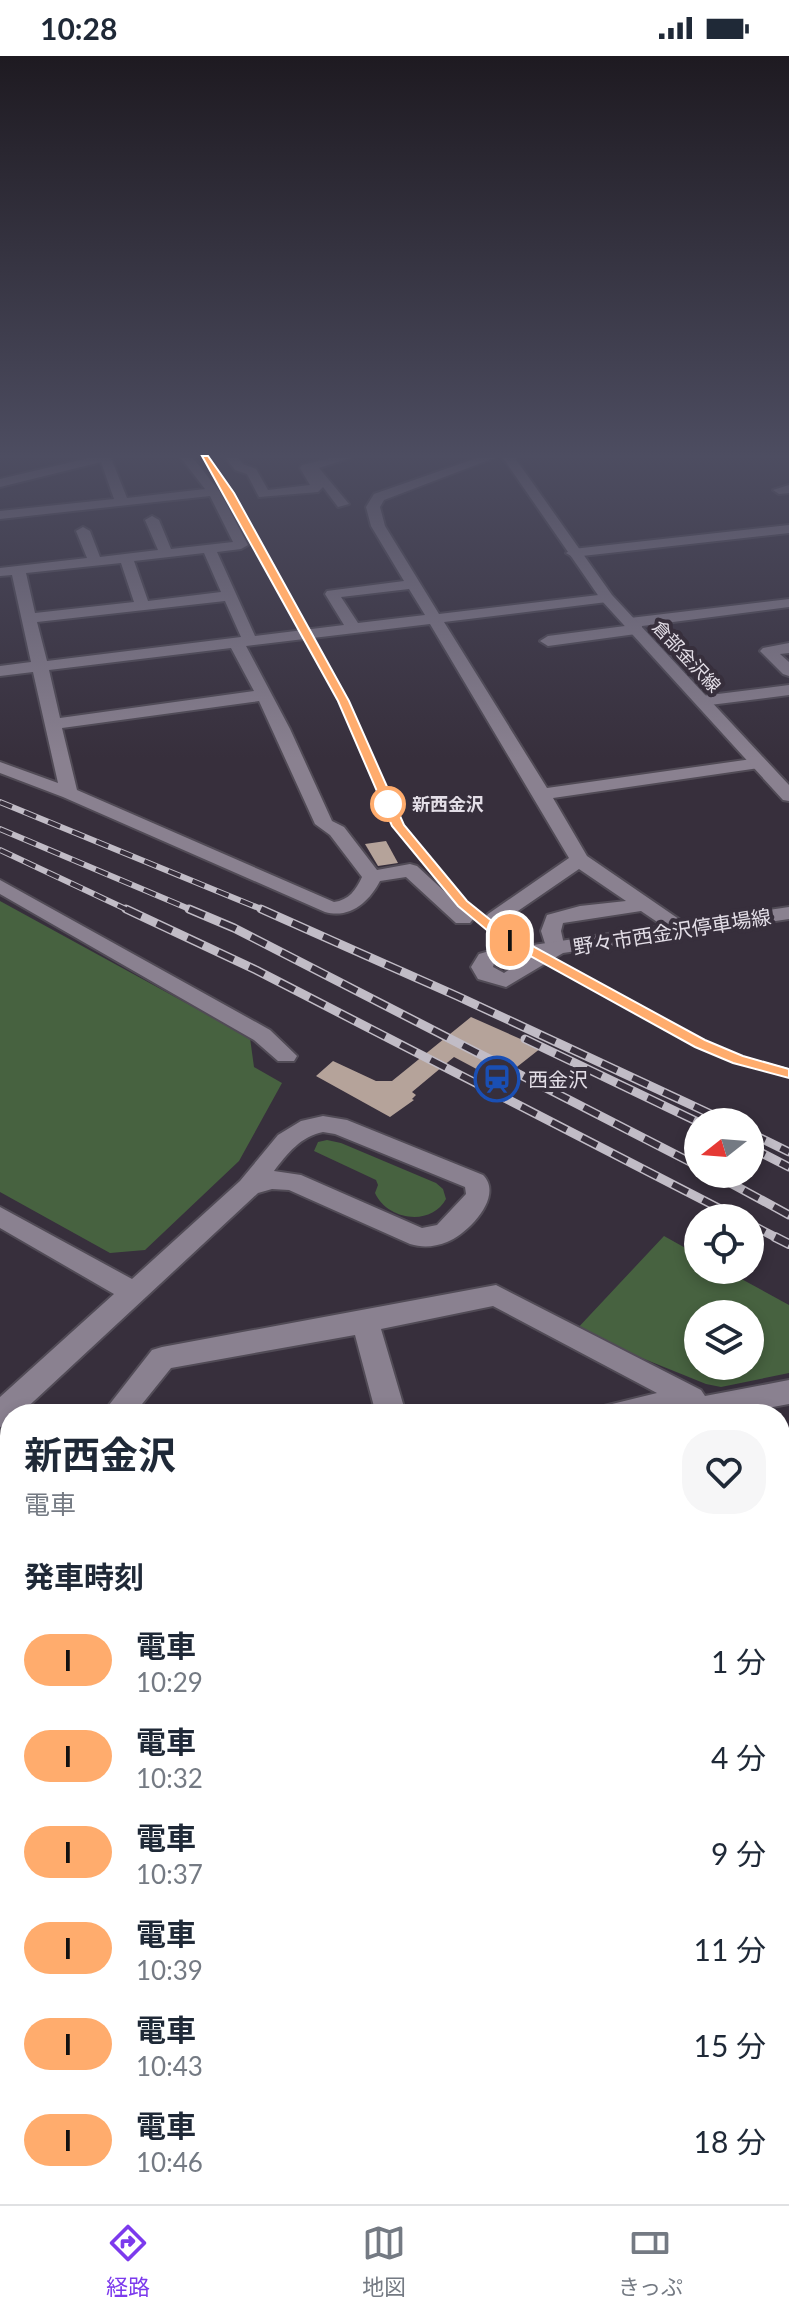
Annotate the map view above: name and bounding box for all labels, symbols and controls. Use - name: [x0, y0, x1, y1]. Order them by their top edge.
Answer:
- text: 10:28: [40, 10, 117, 46]
- street label: 倉部金沢線: [648, 616, 726, 696]
- marker: 新西金沢: [371, 787, 405, 821]
- place label: 新西金沢: [412, 793, 484, 815]
- street label: 野々市西金沢停車場線: [571, 904, 773, 958]
- line badge: I: [484, 914, 536, 966]
- text: I: [506, 923, 514, 957]
- station icon: 西金沢: [473, 1055, 521, 1103]
- place label: 西金沢: [528, 1067, 588, 1091]
- north arrow: [684, 1108, 764, 1188]
- map controls: [684, 1108, 764, 1380]
- button: locate: [684, 1204, 764, 1284]
- button: layers: [684, 1300, 764, 1380]
- button: heart: [682, 1430, 766, 1514]
- text: 新西金沢: [24, 1431, 176, 1477]
- text: 電車: [24, 1488, 76, 1520]
- text: 発車時刻: [24, 1558, 144, 1594]
- text: 電車: [136, 1627, 196, 1663]
- text: I: [64, 1643, 72, 1677]
- text: 1 分: [711, 1643, 766, 1679]
- text: 10:29: [136, 1666, 203, 1698]
- text: 電車: [136, 1723, 196, 1759]
- text: I: [64, 1739, 72, 1773]
- text: 4 分: [711, 1739, 766, 1775]
- text: 10:32: [136, 1762, 203, 1794]
- text: 電車: [136, 1819, 196, 1855]
- text: I: [64, 1835, 72, 1869]
- text: 9 分: [711, 1835, 766, 1871]
- text: 10:37: [136, 1858, 203, 1890]
- text: 電車: [136, 1915, 196, 1951]
- text: I: [64, 1931, 72, 1965]
- text: 11 分: [694, 1931, 766, 1967]
- text: 10:39: [136, 1954, 203, 1986]
- text: 電車: [136, 2011, 196, 2047]
- text: I: [64, 2027, 72, 2061]
- text: 15 分: [694, 2027, 766, 2063]
- text: 10:43: [136, 2050, 203, 2082]
- text: 電車: [136, 2107, 196, 2143]
- text: I: [64, 2123, 72, 2157]
- text: 18 分: [694, 2123, 766, 2159]
- text: 10:46: [136, 2146, 203, 2178]
- tab: 経路: [106, 2221, 150, 2301]
- tab: 地図: [362, 2221, 406, 2301]
- tab: きっぷ: [618, 2221, 683, 2301]

